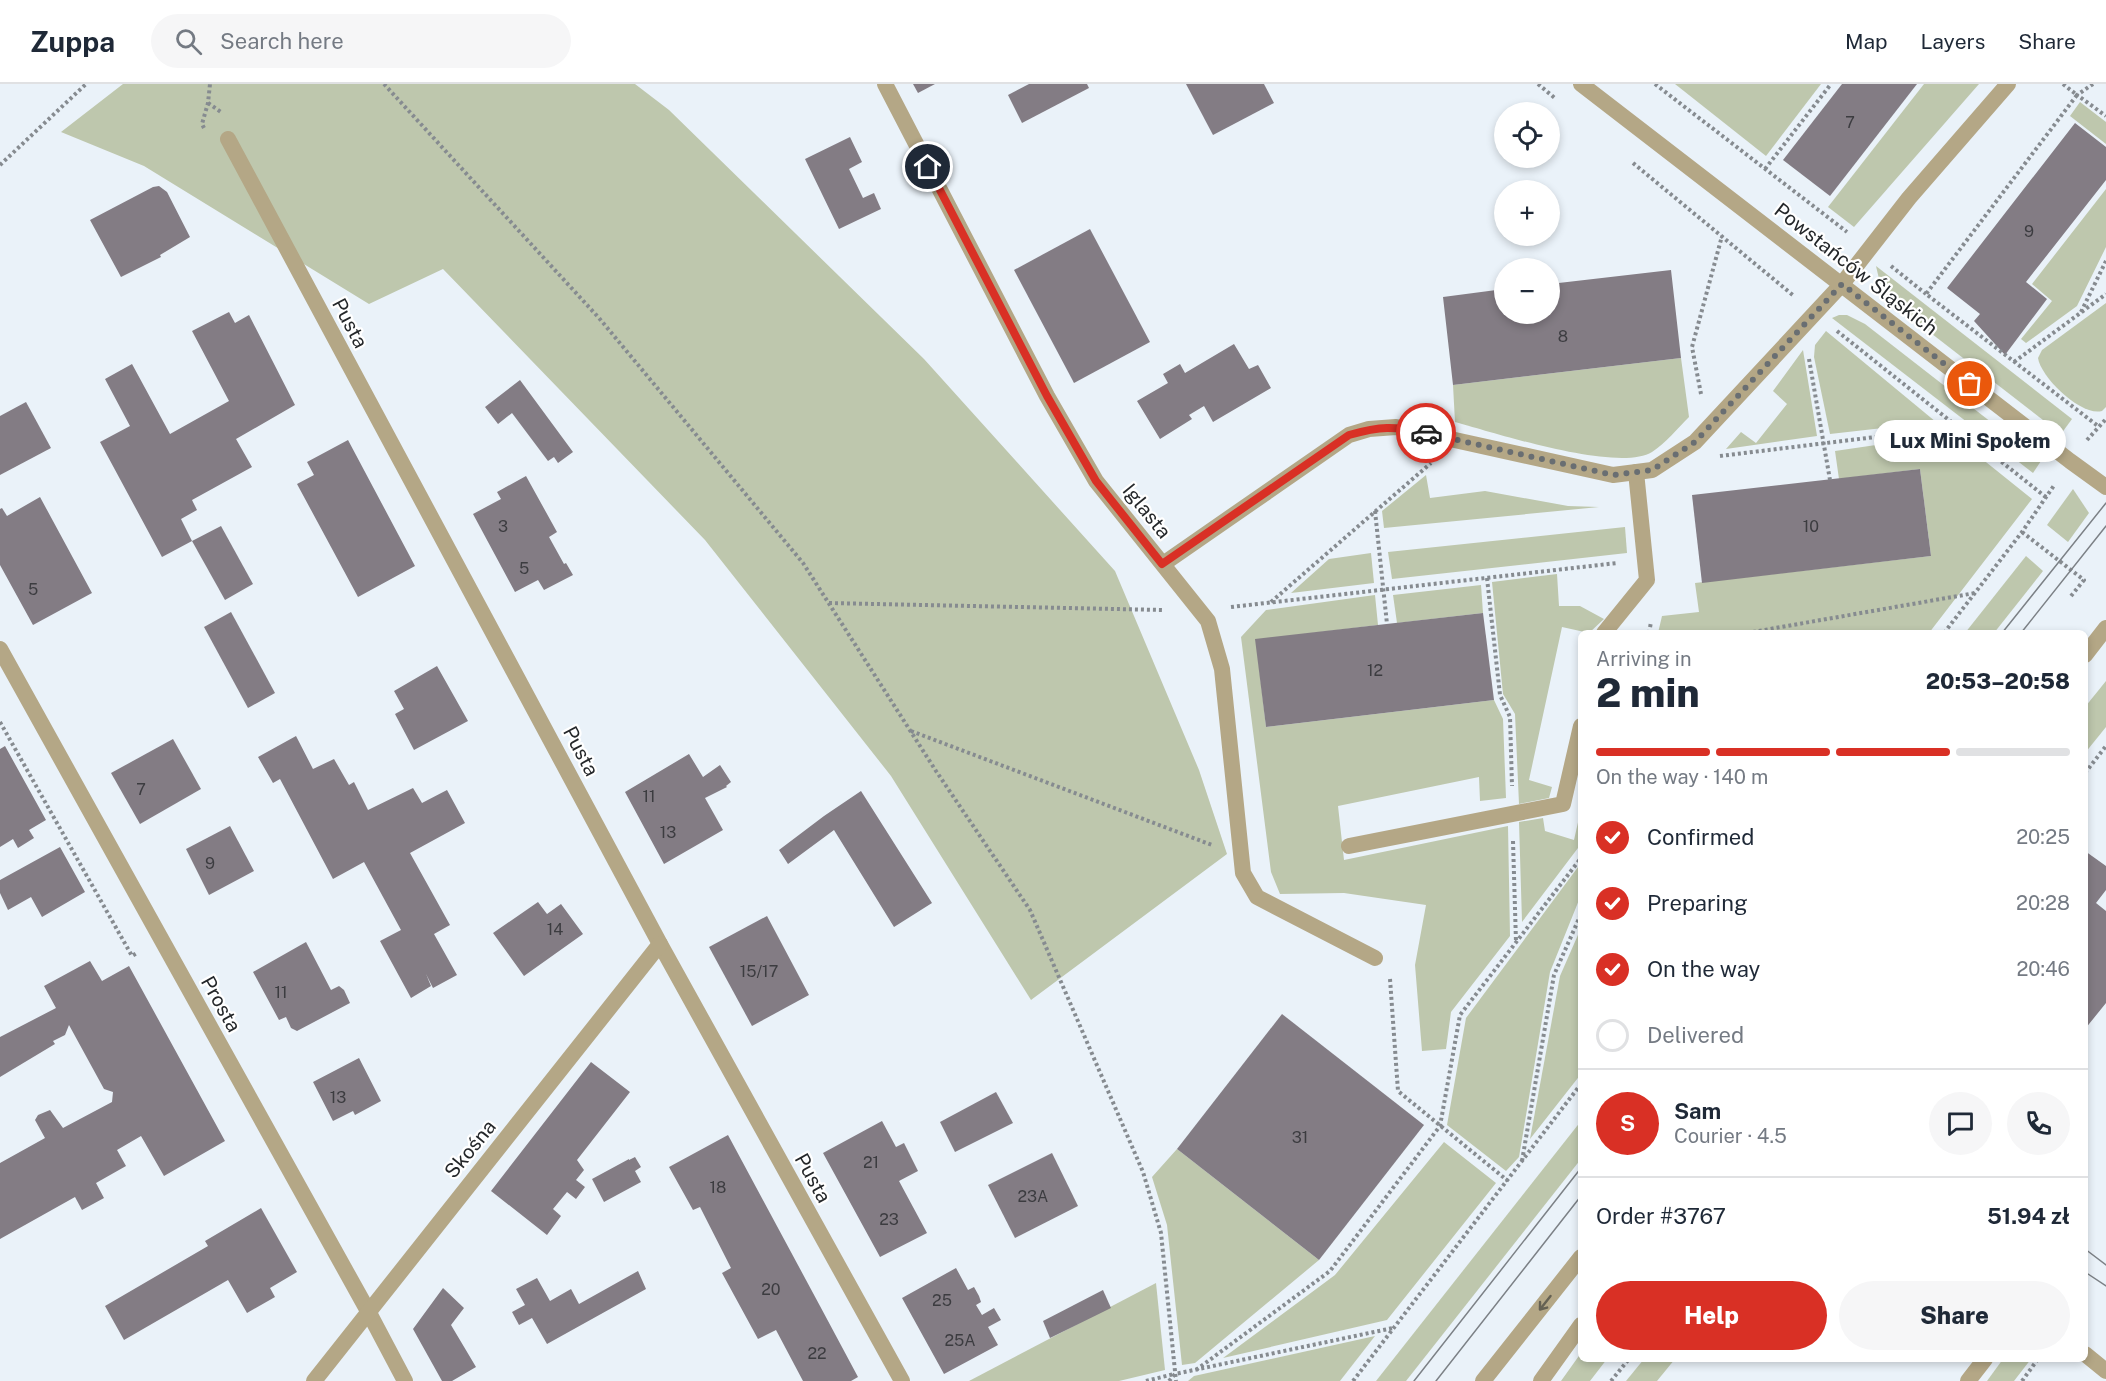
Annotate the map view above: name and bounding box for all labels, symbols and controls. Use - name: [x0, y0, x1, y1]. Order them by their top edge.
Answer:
- search box: [151, 14, 571, 68]
- text: Zuppa: [30, 25, 115, 58]
- icon: search: [172, 25, 205, 58]
- text: Search here: [220, 28, 344, 54]
- text: Map: [1845, 29, 1888, 54]
- text: Layers: [1921, 29, 1985, 54]
- text: Share: [2018, 29, 2076, 54]
- map controls: [1494, 102, 1560, 324]
- button: locate: [1494, 102, 1560, 168]
- house number: 7: [1845, 113, 1855, 132]
- pin: [902, 141, 953, 192]
- icon: home: [911, 150, 944, 183]
- button: +: [1494, 180, 1560, 246]
- street label: Powstańców Śląskich: [1770, 197, 1943, 340]
- house number: 9: [2024, 222, 2034, 241]
- button: −: [1494, 258, 1560, 324]
- street label: Pusta: [327, 294, 373, 352]
- house number: 8: [1558, 327, 1568, 346]
- pin: [1944, 358, 1995, 409]
- icon: bag: [1953, 367, 1986, 400]
- courier: [1396, 403, 1456, 463]
- icon: car: [1410, 417, 1443, 450]
- callout: Lux Mini Społem: [1874, 420, 2066, 462]
- text: Lux Mini Społem: [1890, 429, 2050, 453]
- street label: Iglasta: [1118, 479, 1176, 543]
- house number: 3: [498, 517, 508, 536]
- house number: 10: [1803, 517, 1819, 536]
- house number: 5: [519, 559, 529, 578]
- house number: 5: [28, 580, 38, 599]
- text: Arriving in: [1596, 647, 1691, 671]
- house number: 12: [1367, 661, 1383, 680]
- text: 20:53–20:58: [1926, 668, 2070, 694]
- text: 2 min: [1596, 670, 1700, 716]
- street label: Pusta: [558, 722, 604, 780]
- text: On the way · 140 m: [1596, 765, 1768, 789]
- house number: 7: [136, 780, 146, 799]
- house number: 11: [642, 787, 656, 806]
- icon: check: [1596, 821, 1629, 854]
- house number: 13: [660, 823, 676, 842]
- text: Confirmed: [1647, 824, 1754, 850]
- text: 20:25: [2016, 825, 2070, 849]
- house number: 9: [205, 854, 215, 873]
- icon: check: [1596, 887, 1629, 920]
- text: Preparing: [1647, 890, 1748, 916]
- text: 20:28: [2016, 891, 2070, 915]
- house number: 14: [547, 920, 563, 939]
- icon: check: [1596, 953, 1629, 986]
- text: On the way: [1647, 956, 1760, 982]
- text: 20:46: [2016, 957, 2070, 981]
- house number: 15/17: [740, 962, 778, 981]
- street label: Prosta: [196, 972, 246, 1036]
- house number: 11: [274, 983, 288, 1002]
- text: Delivered: [1647, 1022, 1744, 1048]
- house number: 13: [330, 1088, 346, 1107]
- button: chat: [1929, 1092, 1992, 1155]
- button: phone: [2007, 1092, 2070, 1155]
- text: Sam: [1674, 1098, 1721, 1124]
- text: S: [1620, 1110, 1635, 1136]
- street label: Skośna: [439, 1115, 501, 1183]
- text: Courier · 4.5: [1674, 1124, 1787, 1148]
- house number: 31: [1292, 1128, 1308, 1147]
- street label: Pusta: [790, 1149, 836, 1207]
- house number: 21: [863, 1153, 879, 1172]
- house number: 18: [710, 1178, 726, 1197]
- house number: 23A: [1018, 1187, 1048, 1206]
- text: Order #3767: [1596, 1203, 1726, 1229]
- text: 51.94 zł: [1987, 1203, 2070, 1229]
- house number: 23: [879, 1210, 899, 1229]
- house number: 20: [761, 1280, 781, 1299]
- button: Help: [1596, 1281, 1827, 1350]
- button: Share: [1839, 1281, 2070, 1350]
- house number: 25: [932, 1291, 952, 1310]
- one-way arrow: [1538, 1295, 1551, 1311]
- house number: 25A: [944, 1331, 976, 1350]
- house number: 22: [807, 1344, 827, 1363]

